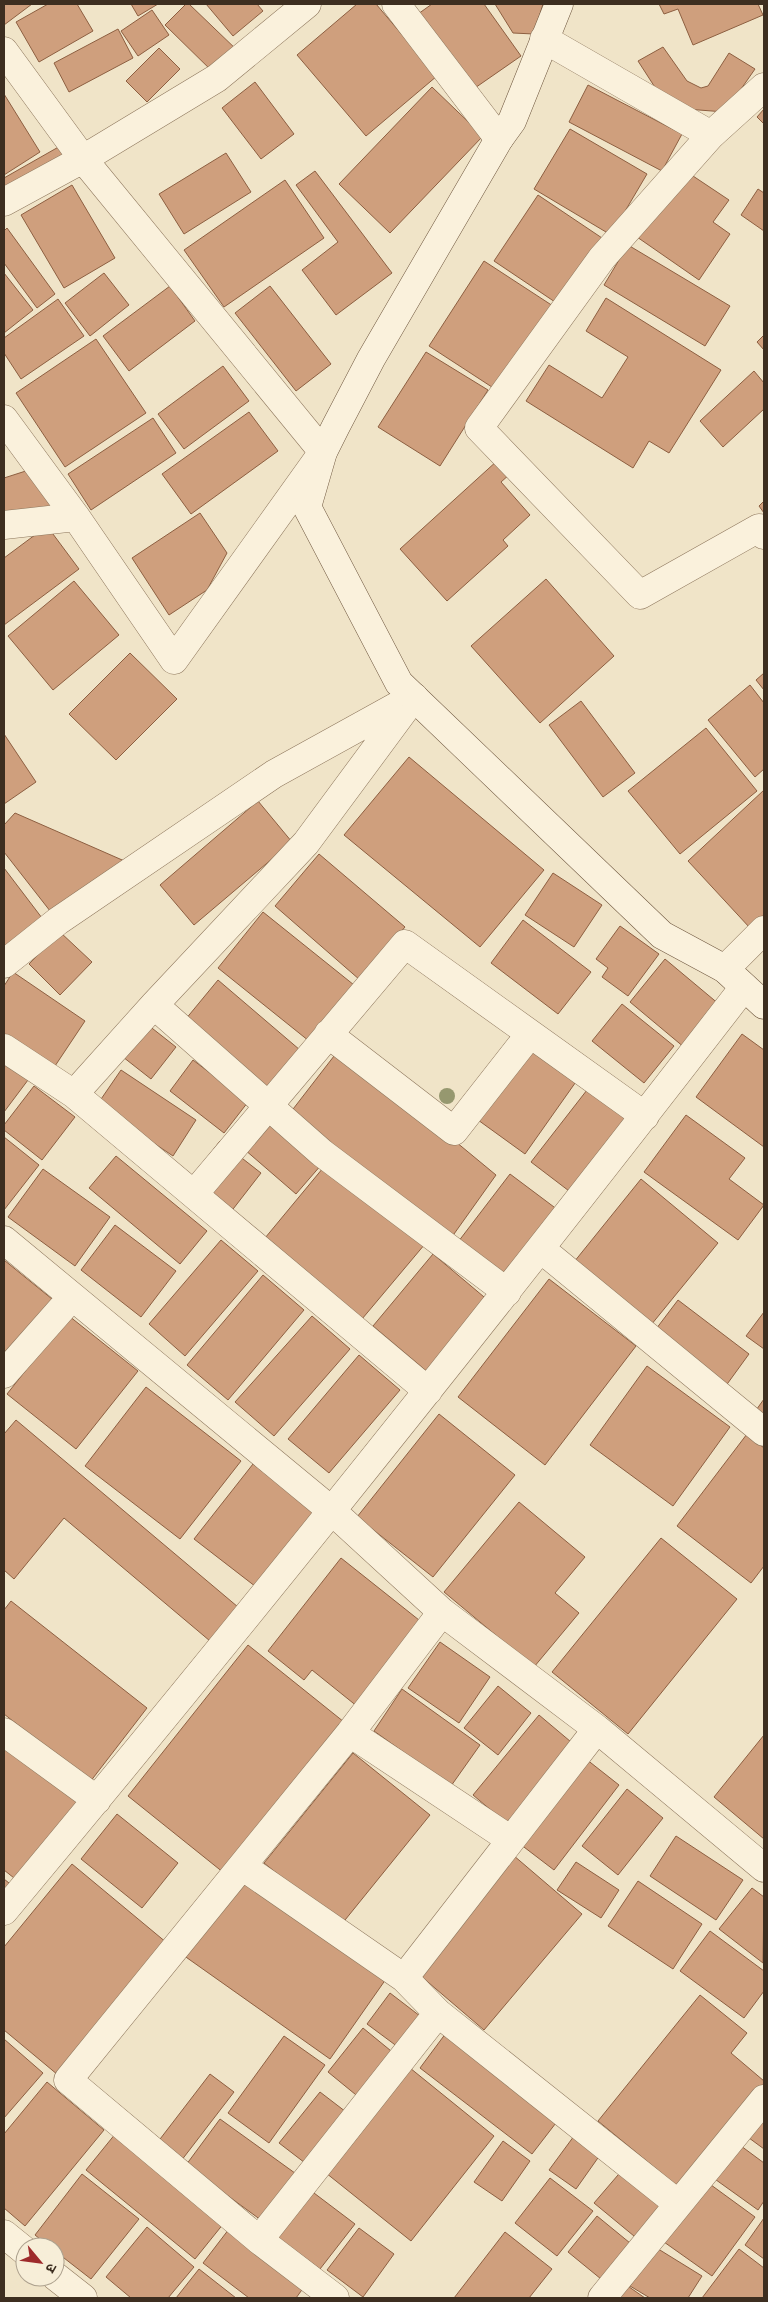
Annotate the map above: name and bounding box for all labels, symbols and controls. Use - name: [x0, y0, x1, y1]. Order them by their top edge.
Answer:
- north arrow: [15, 2237, 65, 2287]
- text: उ: [42, 2261, 59, 2276]

